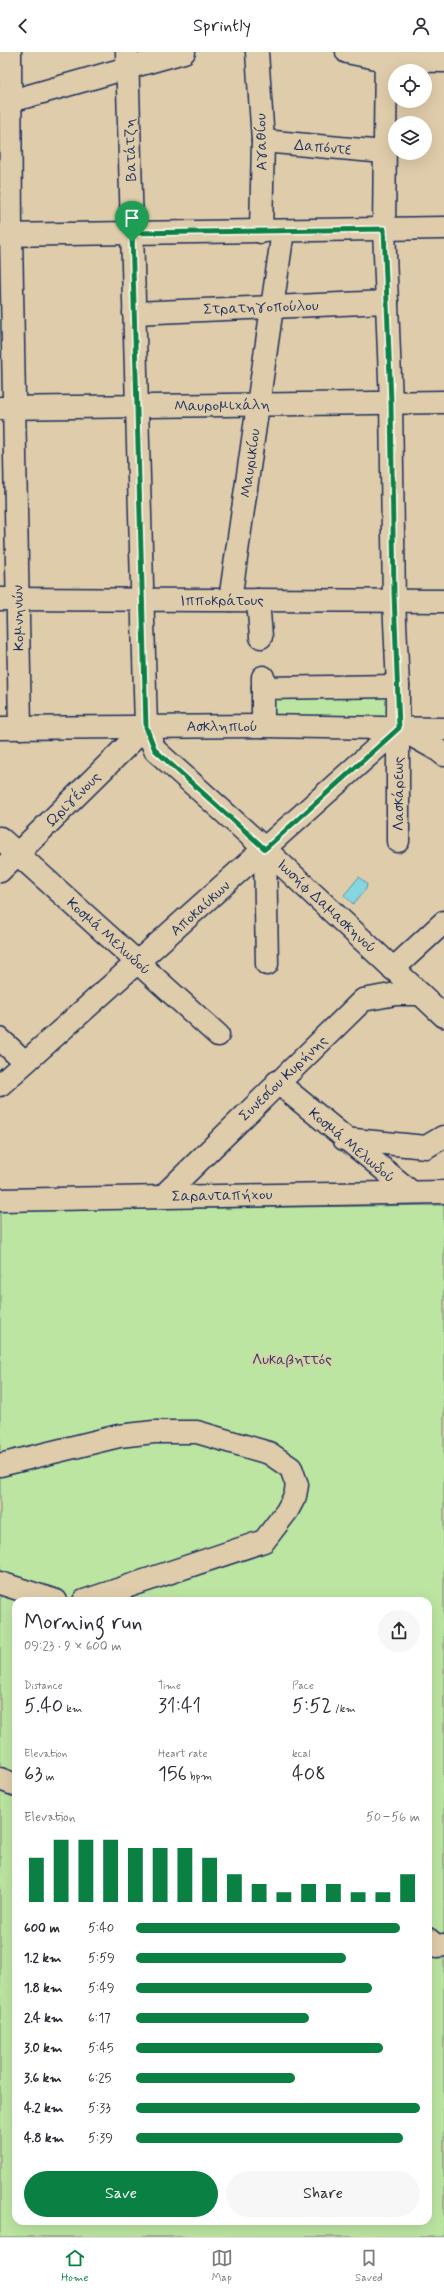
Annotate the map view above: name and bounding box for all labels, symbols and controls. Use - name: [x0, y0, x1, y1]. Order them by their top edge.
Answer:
- text: Sprintly: [193, 14, 251, 38]
- icon: back: [12, 15, 34, 37]
- icon: person: [410, 15, 432, 37]
- map controls: [388, 64, 432, 160]
- button: locate: [388, 64, 432, 108]
- street label: Αγαθίου: [251, 113, 273, 171]
- button: layers: [388, 116, 432, 160]
- street label: Βατάτζη: [120, 118, 142, 182]
- street label: Δαπόντε: [293, 136, 353, 160]
- pin: [115, 201, 149, 242]
- icon: arrive: [121, 207, 143, 229]
- street label: Στρατηγοπούλου: [203, 296, 319, 320]
- street label: Μαυρομιχάλη: [174, 395, 270, 417]
- street label: Μαυρικίου: [236, 427, 266, 499]
- street label: Κομνηνών: [8, 584, 30, 651]
- street label: Ιπποκράτους: [180, 591, 264, 611]
- street label: Ασκληπιού: [187, 717, 257, 737]
- street label: Λασκάρεως: [389, 756, 409, 831]
- street label: Ωριγένους: [42, 767, 106, 832]
- street label: Ιωσήφ Δαμασκηνού: [272, 855, 380, 958]
- street label: Αποκαύκων: [166, 876, 235, 941]
- street label: Κοσμά Μελωδού: [62, 894, 155, 980]
- street label: Συνεσίου Κυρήνης: [235, 1031, 333, 1126]
- street label: Κοσμά Μελωδού: [304, 1104, 399, 1188]
- street label: Σαρανταπήχου: [171, 1185, 273, 1207]
- park label: Λυκαβηττός: [252, 1350, 332, 1370]
- text: Morning run: [24, 1609, 143, 1637]
- button: share: [378, 1610, 420, 1652]
- text: 09:23 · 9 × 600 m: [24, 1638, 121, 1655]
- text: Distance: [24, 1679, 63, 1693]
- text: Time: [158, 1679, 181, 1693]
- text: Pace: [292, 1679, 314, 1693]
- text: 5.40: [24, 1693, 63, 1720]
- text: 31:41: [158, 1693, 201, 1720]
- text: 5:52: [292, 1693, 332, 1720]
- text: km: [63, 1702, 82, 1716]
- text: /km: [332, 1702, 356, 1716]
- text: Elevation: [24, 1747, 67, 1761]
- text: Heart rate: [158, 1747, 207, 1761]
- text: kcal: [292, 1747, 310, 1761]
- text: 63: [24, 1761, 43, 1788]
- text: 156: [158, 1761, 187, 1788]
- text: 408: [292, 1761, 326, 1788]
- text: m: [43, 1770, 54, 1784]
- text: bpm: [187, 1770, 212, 1784]
- text: Elevation: [24, 1809, 75, 1826]
- text: 50–56 m: [366, 1809, 420, 1826]
- text: 600 m: [24, 1920, 60, 1937]
- text: 5:40: [88, 1920, 114, 1937]
- text: 1.2 km: [24, 1950, 61, 1967]
- text: 5:59: [88, 1950, 115, 1967]
- text: 1.8 km: [24, 1980, 62, 1997]
- text: 5:49: [88, 1980, 115, 1997]
- text: 2.4 km: [24, 2010, 63, 2027]
- text: 6:17: [88, 2010, 110, 2027]
- text: 3.0 km: [24, 2040, 62, 2057]
- text: 5:45: [88, 2040, 114, 2057]
- text: 3.6 km: [24, 2070, 62, 2087]
- text: 6:25: [88, 2070, 111, 2087]
- text: 4.2 km: [24, 2100, 63, 2117]
- text: 5:33: [88, 2100, 111, 2117]
- text: 4.8 km: [24, 2130, 64, 2147]
- text: 5:39: [88, 2130, 113, 2147]
- button: Save: [24, 2171, 218, 2217]
- button: Share: [226, 2171, 420, 2217]
- tab: Home: [61, 2247, 88, 2285]
- tab: Map: [211, 2247, 233, 2285]
- tab: Saved: [355, 2247, 383, 2285]

